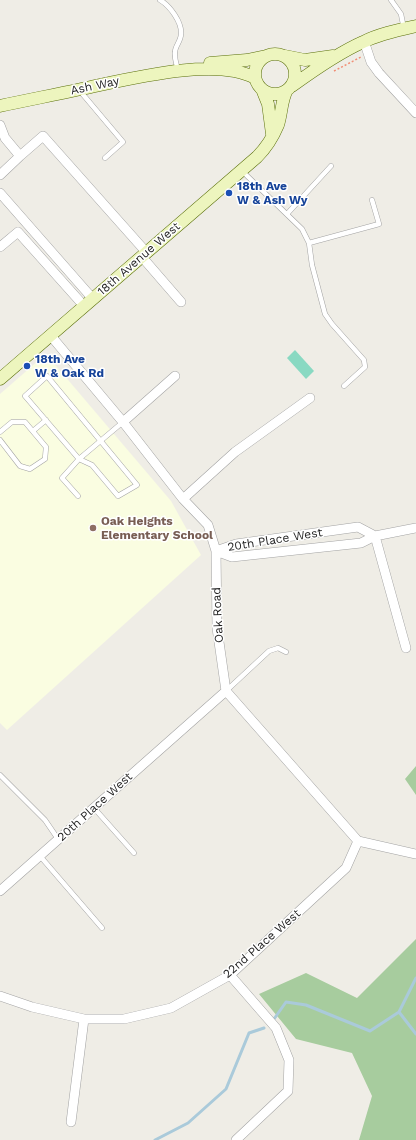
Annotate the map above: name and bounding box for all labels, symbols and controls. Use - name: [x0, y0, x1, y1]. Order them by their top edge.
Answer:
- street label: Ash Way: [69, 74, 121, 98]
- place label: 18th Ave W & Ash Wy: [237, 179, 308, 207]
- marker: 18th Ave W & Ash Wy: [224, 188, 234, 198]
- street label: 18th Avenue West: [95, 219, 183, 299]
- place label: 18th Ave W & Oak Rd: [35, 352, 104, 380]
- marker: 18th Ave W & Oak Rd: [22, 361, 32, 371]
- place label: Oak Heights Elementary School: [101, 514, 213, 542]
- marker: Oak Heights Elementary School: [88, 523, 98, 533]
- street label: 20th Place West: [227, 525, 323, 555]
- street label: Oak Road: [209, 587, 227, 643]
- street label: 20th Place West: [55, 770, 135, 844]
- street label: 22nd Place West: [220, 906, 304, 982]

